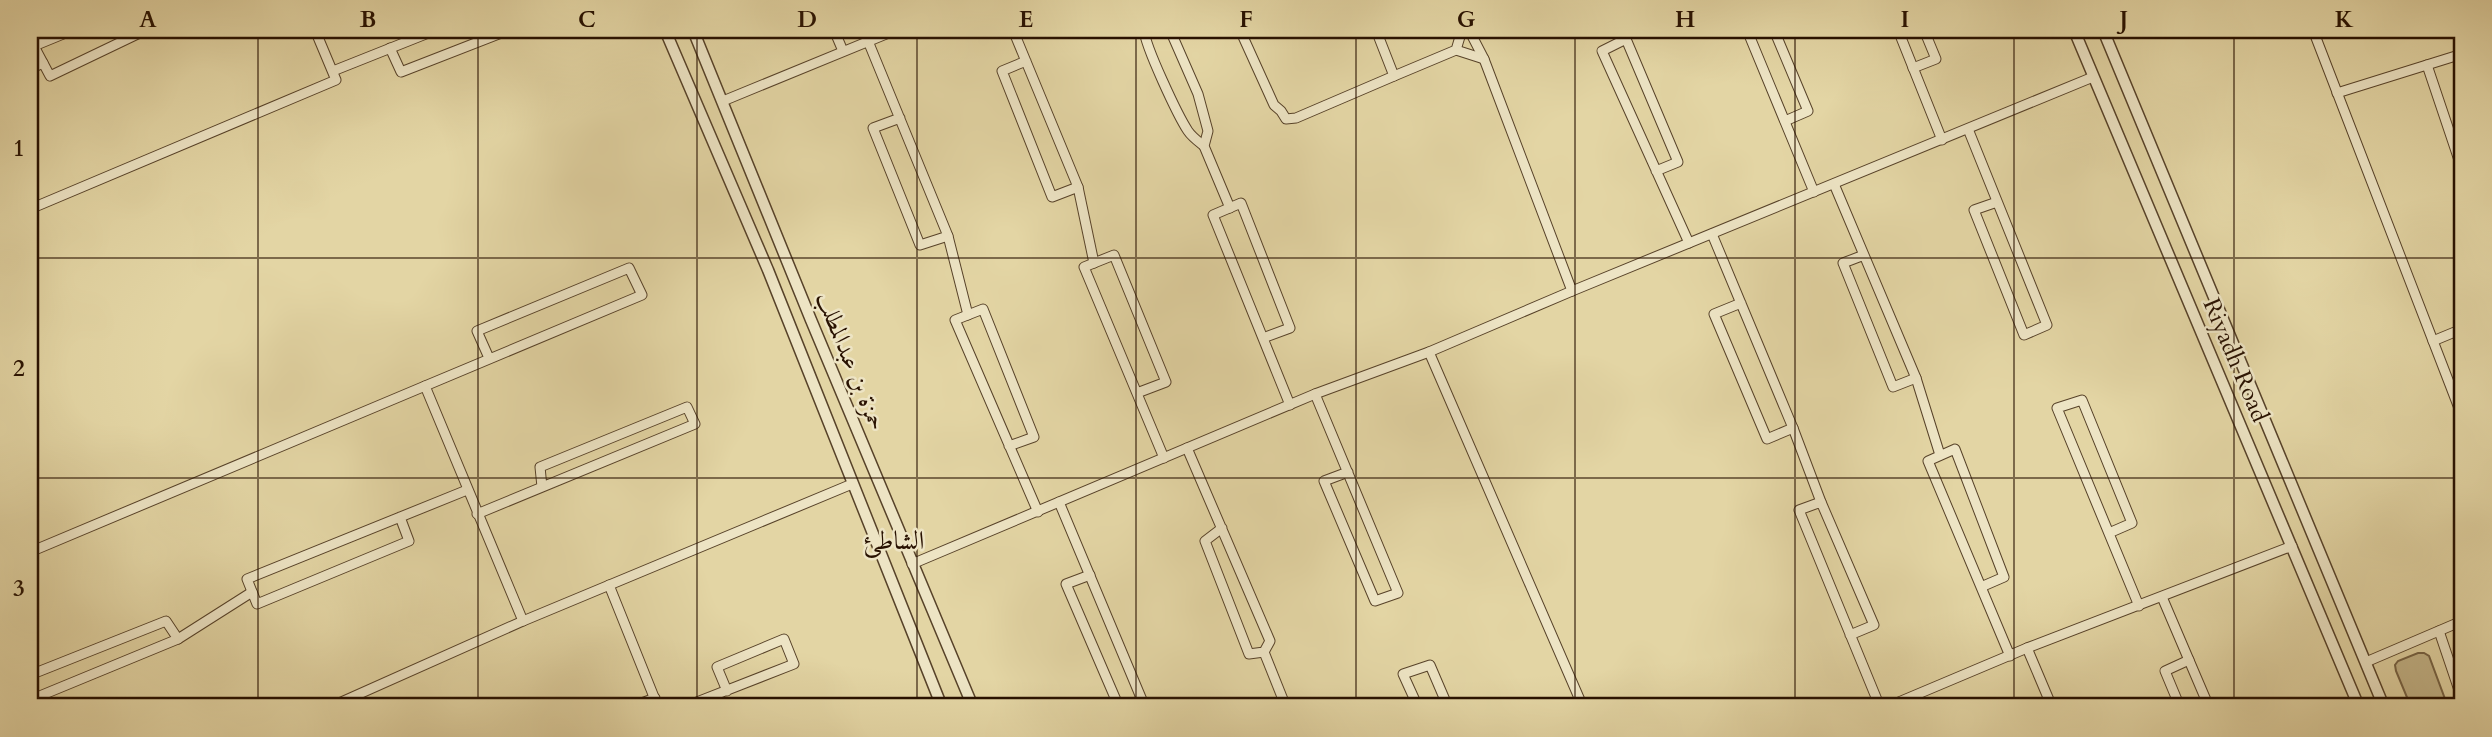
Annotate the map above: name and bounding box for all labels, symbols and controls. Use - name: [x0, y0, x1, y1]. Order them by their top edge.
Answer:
- text: A: [139, 4, 157, 35]
- text: B: [360, 4, 376, 35]
- text: C: [578, 4, 596, 35]
- text: D: [797, 4, 817, 35]
- text: E: [1019, 4, 1033, 35]
- text: F: [1239, 4, 1253, 35]
- text: G: [1457, 4, 1476, 35]
- text: H: [1675, 4, 1695, 35]
- text: I: [1901, 4, 1909, 35]
- text: J: [2117, 4, 2128, 35]
- text: K: [2335, 4, 2354, 35]
- text: 1: [13, 133, 25, 164]
- street label: حمزة بن عبدالمطلب: [808, 287, 893, 435]
- street label: Riyadh Road: [2195, 293, 2277, 427]
- text: 2: [13, 353, 25, 384]
- district label: الشاطئ: [864, 523, 924, 558]
- text: 3: [13, 573, 25, 604]

